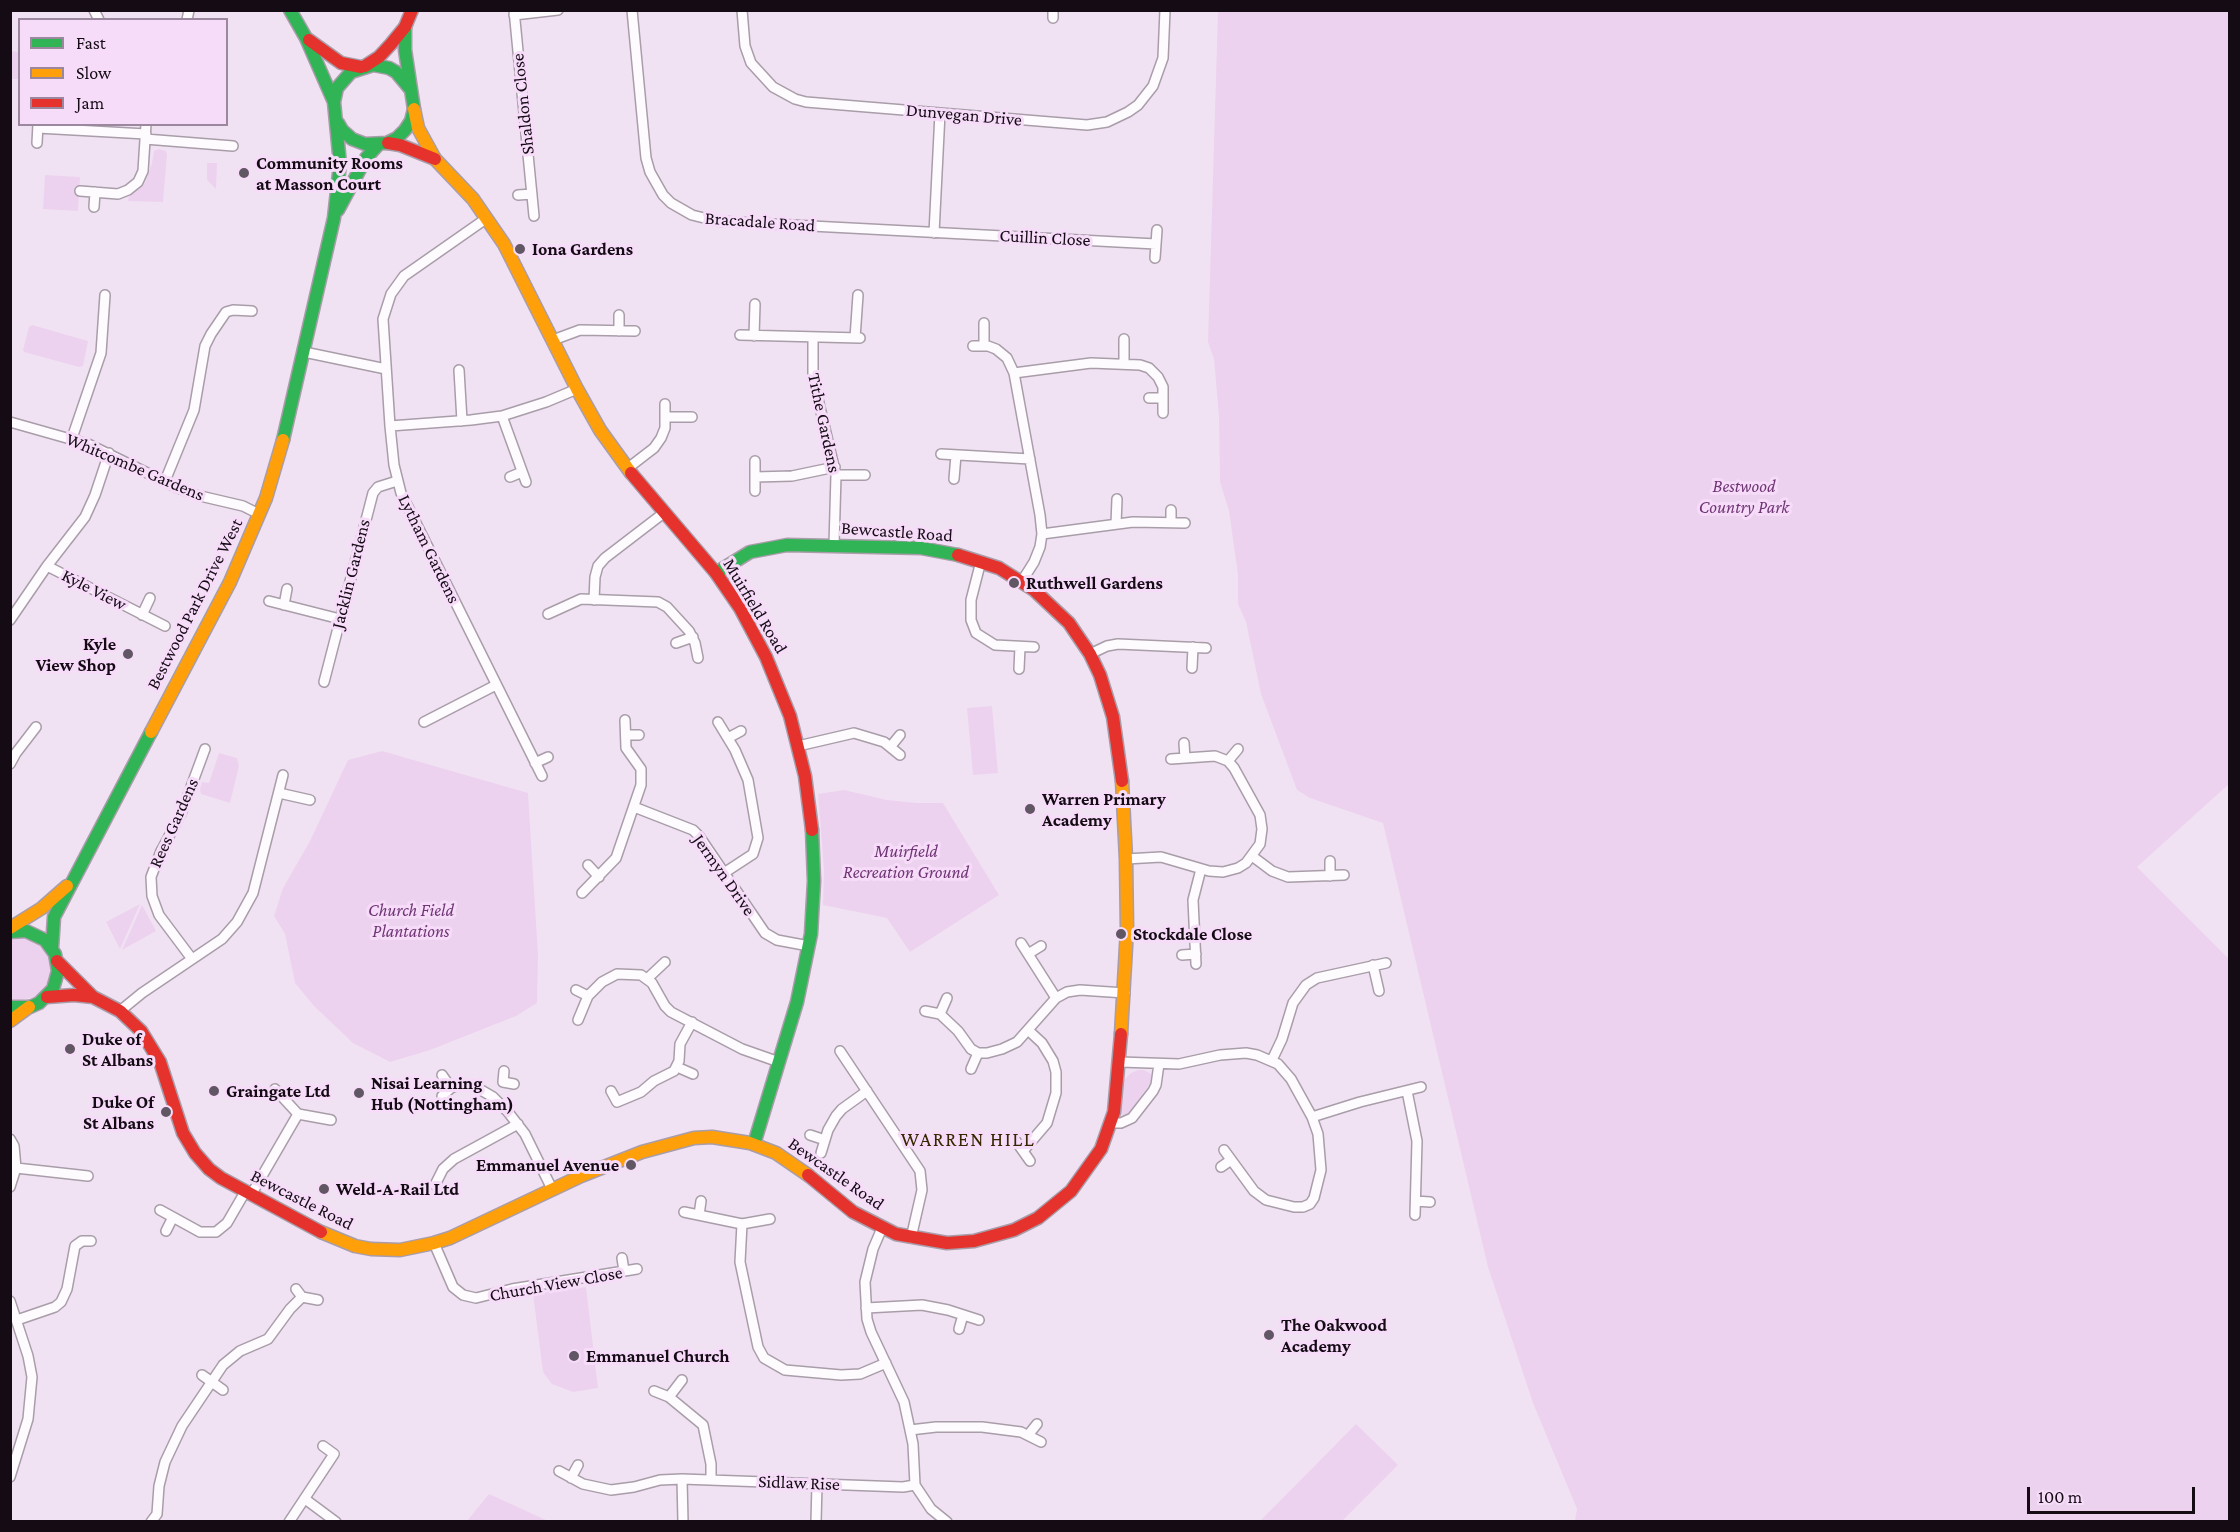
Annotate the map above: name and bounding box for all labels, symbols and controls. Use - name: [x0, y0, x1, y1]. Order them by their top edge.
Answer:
- legend: [18, 18, 228, 126]
- text: Fast: [76, 33, 106, 53]
- street label: Shaldon Close: [507, 52, 539, 156]
- text: Slow: [76, 63, 111, 83]
- text: Jam: [76, 93, 104, 113]
- street label: Dunvegan Drive: [905, 99, 1023, 131]
- place label: Community Rooms at Masson Court: [256, 152, 403, 195]
- marker: Community Rooms at Masson Court: [237, 166, 251, 180]
- street label: Bracadale Road: [704, 207, 816, 237]
- street label: Cuillin Close: [999, 225, 1091, 251]
- place label: Iona Gardens: [532, 238, 633, 260]
- marker: Iona Gardens: [513, 242, 527, 256]
- street label: Tithe Gardens: [803, 371, 845, 475]
- street label: Whitcombe Gardens: [63, 428, 207, 506]
- park label: Bestwood Country Park: [1699, 475, 1789, 518]
- street label: Lytham Gardens: [393, 491, 465, 607]
- street label: Bestwood Park Drive West: [142, 515, 248, 693]
- street label: Jacklin Gardens: [327, 517, 375, 631]
- street label: Bewcastle Road: [840, 517, 954, 547]
- street label: Muirfield Road: [718, 554, 792, 658]
- street label: Kyle View: [58, 565, 130, 615]
- place label: Ruthwell Gardens: [1026, 572, 1163, 594]
- marker: Ruthwell Gardens: [1007, 576, 1021, 590]
- place label: Kyle View Shop: [36, 633, 116, 676]
- marker: Kyle View Shop: [121, 647, 135, 661]
- street label: Rees Gardens: [145, 775, 203, 871]
- place label: Warren Primary Academy: [1042, 788, 1166, 830]
- marker: Warren Primary Academy: [1023, 802, 1037, 816]
- street label: Jermyn Drive: [688, 830, 760, 920]
- park label: Muirfield Recreation Ground: [843, 840, 969, 882]
- park label: Church Field Plantations: [368, 899, 454, 942]
- place label: Stockdale Close: [1133, 923, 1252, 945]
- marker: Stockdale Close: [1114, 927, 1128, 941]
- place label: Duke of St Albans: [82, 1028, 153, 1070]
- marker: Duke of St Albans: [63, 1042, 77, 1056]
- place label: Nisai Learning Hub (Nottingham): [371, 1072, 514, 1114]
- place label: Graingate Ltd: [226, 1080, 330, 1102]
- marker: Graingate Ltd: [207, 1084, 221, 1098]
- marker: Nisai Learning Hub (Nottingham): [352, 1086, 366, 1100]
- place label: Duke Of St Albans: [83, 1091, 154, 1134]
- marker: Duke Of St Albans: [159, 1105, 173, 1119]
- district label: WARREN HILL: [901, 1128, 1035, 1152]
- street label: Bewcastle Road: [784, 1133, 888, 1215]
- place label: Emmanuel Avenue: [476, 1154, 619, 1176]
- marker: Emmanuel Avenue: [624, 1158, 638, 1172]
- street label: Bewcastle Road: [247, 1165, 357, 1235]
- place label: Weld-A-Rail Ltd: [336, 1178, 459, 1200]
- marker: Weld-A-Rail Ltd: [317, 1182, 331, 1196]
- street label: Church View Close: [488, 1262, 624, 1306]
- place label: The Oakwood Academy: [1281, 1314, 1387, 1356]
- marker: The Oakwood Academy: [1262, 1328, 1276, 1342]
- place label: Emmanuel Church: [586, 1345, 730, 1367]
- marker: Emmanuel Church: [567, 1349, 581, 1363]
- street label: Sidlaw Rise: [758, 1471, 840, 1495]
- scale bar: [2030, 1475, 2198, 1513]
- text: 100 m: [2038, 1487, 2082, 1507]

